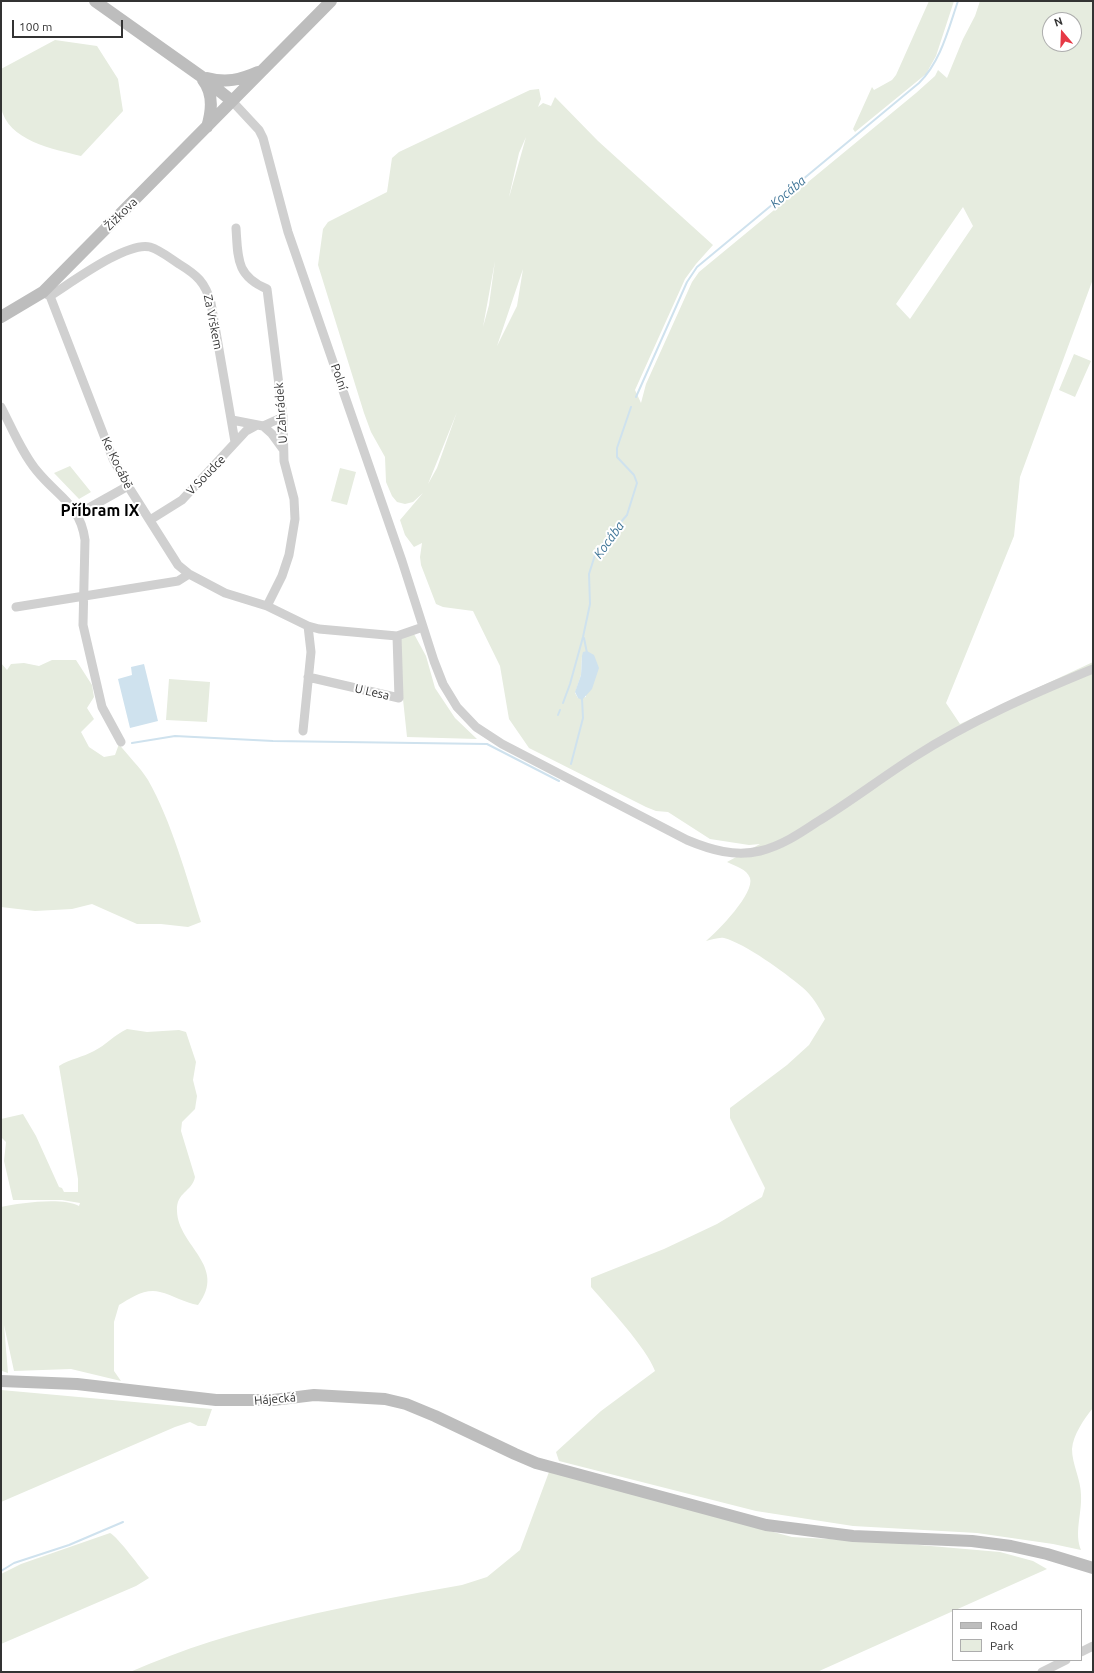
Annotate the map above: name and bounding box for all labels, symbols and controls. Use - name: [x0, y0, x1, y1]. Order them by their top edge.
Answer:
- scale bar: [14, 12, 125, 38]
- north arrow: [1042, 12, 1082, 52]
- text: N: [1053, 15, 1064, 29]
- text: 100 m: [19, 20, 52, 33]
- water label: Kocába: [767, 173, 809, 211]
- street label: Žižkova: [102, 195, 140, 233]
- street label: Za Vrškem: [201, 293, 225, 351]
- street label: Polní: [328, 362, 350, 392]
- street label: U Zahrádek: [272, 382, 290, 444]
- street label: Ke Kocábě: [98, 435, 136, 491]
- street label: V Soudce: [184, 452, 228, 498]
- district label: Příbram IX: [61, 501, 139, 521]
- water label: Kocába: [590, 519, 628, 561]
- street label: U Lesa: [353, 681, 391, 703]
- street label: Hájecká: [254, 1390, 296, 1408]
- legend: [952, 1609, 1082, 1661]
- text: Road: [990, 1619, 1018, 1632]
- text: Park: [990, 1639, 1014, 1652]

